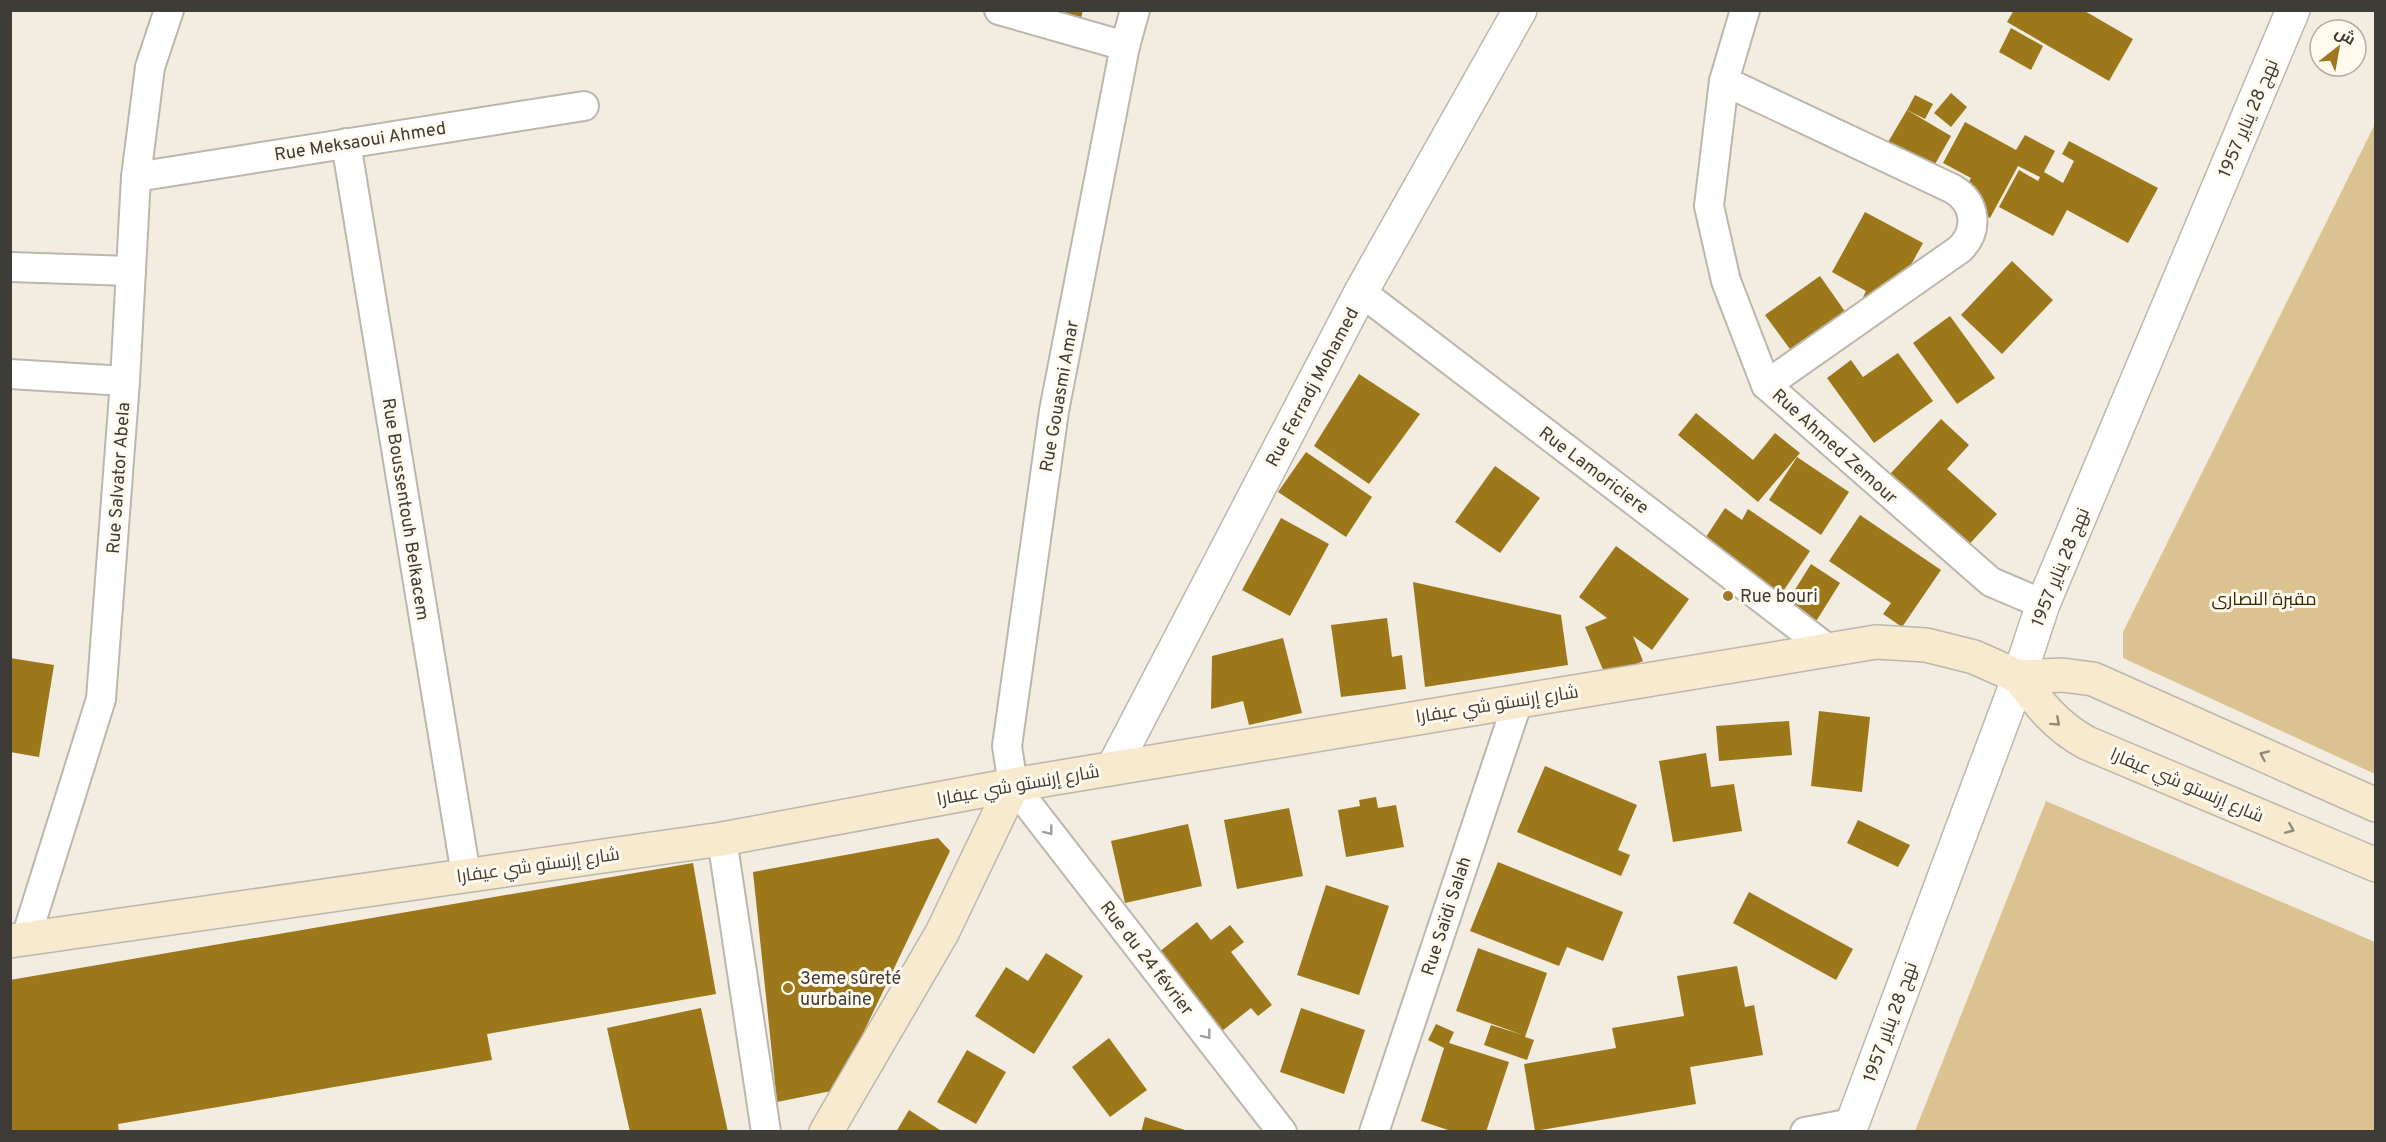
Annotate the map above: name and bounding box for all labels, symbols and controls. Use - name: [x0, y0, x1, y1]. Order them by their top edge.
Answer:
- north arrow: [2308, 18, 2368, 78]
- text: ش: [2331, 23, 2359, 51]
- street label: نهج 28 يناير 1957: [2214, 56, 2285, 181]
- street label: Rue Meksaoui Ahmed: [273, 118, 448, 167]
- street label: Rue Ferradj Mohamed: [1262, 304, 1365, 471]
- street label: Rue Gouasmi Amar: [1036, 319, 1085, 474]
- street label: Rue Ahmed Zemour: [1766, 385, 1902, 510]
- street label: Rue Boussentouh Belkacem: [376, 396, 433, 622]
- street label: Rue Salvator Abela: [103, 401, 136, 555]
- street label: Rue Lamoriciere: [1533, 422, 1653, 520]
- street label: نهج 28 يناير 1957: [2027, 505, 2096, 630]
- place label: Rue bouri: [1740, 586, 1818, 609]
- marker: Rue bouri: [1721, 589, 1735, 603]
- park label: مقبرة النصارى: [2211, 589, 2317, 612]
- street label: شارع إرنستو شي عيفارا: [1414, 681, 1580, 730]
- one-way arrow: [2049, 715, 2060, 726]
- street label: شارع إرنستو شي عيفارا: [2106, 744, 2267, 829]
- one-way arrow: [2260, 751, 2271, 763]
- street label: شارع إرنستو شي عيفارا: [935, 761, 1101, 812]
- one-way arrow: [2284, 822, 2295, 834]
- one-way arrow: [1041, 824, 1052, 835]
- street label: شارع إرنستو شي عيفارا: [455, 844, 621, 889]
- street label: Rue Saïdi Salah: [1417, 854, 1478, 979]
- street label: Rue du 24 février: [1094, 897, 1198, 1021]
- street label: نهج 28 يناير 1957: [1859, 959, 1924, 1086]
- place label: 3eme sûreté uurbaine: [800, 968, 901, 1012]
- marker: 3eme sûreté uurbaine: [781, 981, 795, 995]
- one-way arrow: [1199, 1028, 1210, 1039]

